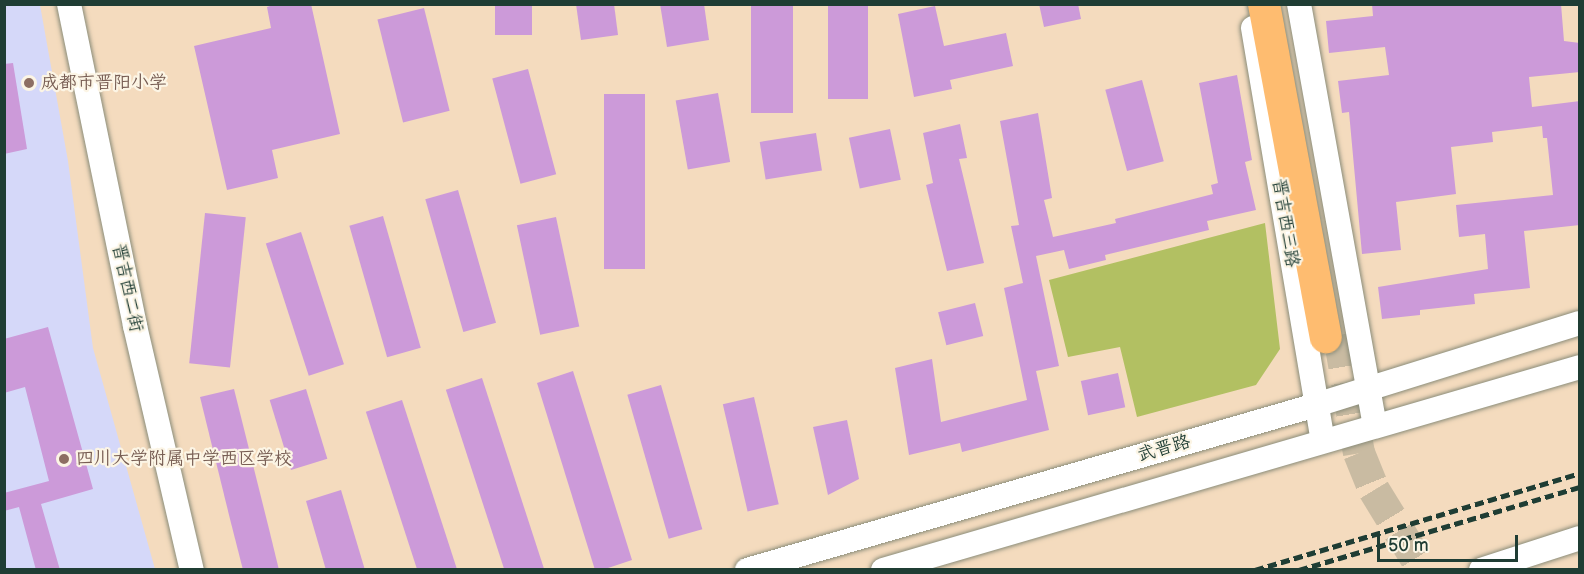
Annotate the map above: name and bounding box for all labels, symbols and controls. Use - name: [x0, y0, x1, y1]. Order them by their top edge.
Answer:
- place label: 成都市晋阳小学: [41, 72, 167, 94]
- marker: 成都市晋阳小学: [22, 76, 36, 90]
- street label: 晋吉西三路: [1267, 177, 1303, 269]
- street label: 晋吉西二街: [107, 242, 147, 334]
- street label: 武晋路: [1135, 431, 1193, 467]
- place label: 四川大学附属中学西区学校: [76, 448, 292, 470]
- marker: 四川大学附属中学西区学校: [57, 452, 71, 466]
- scale bar: [1380, 523, 1521, 561]
- text: 50 m: [1388, 535, 1429, 556]

